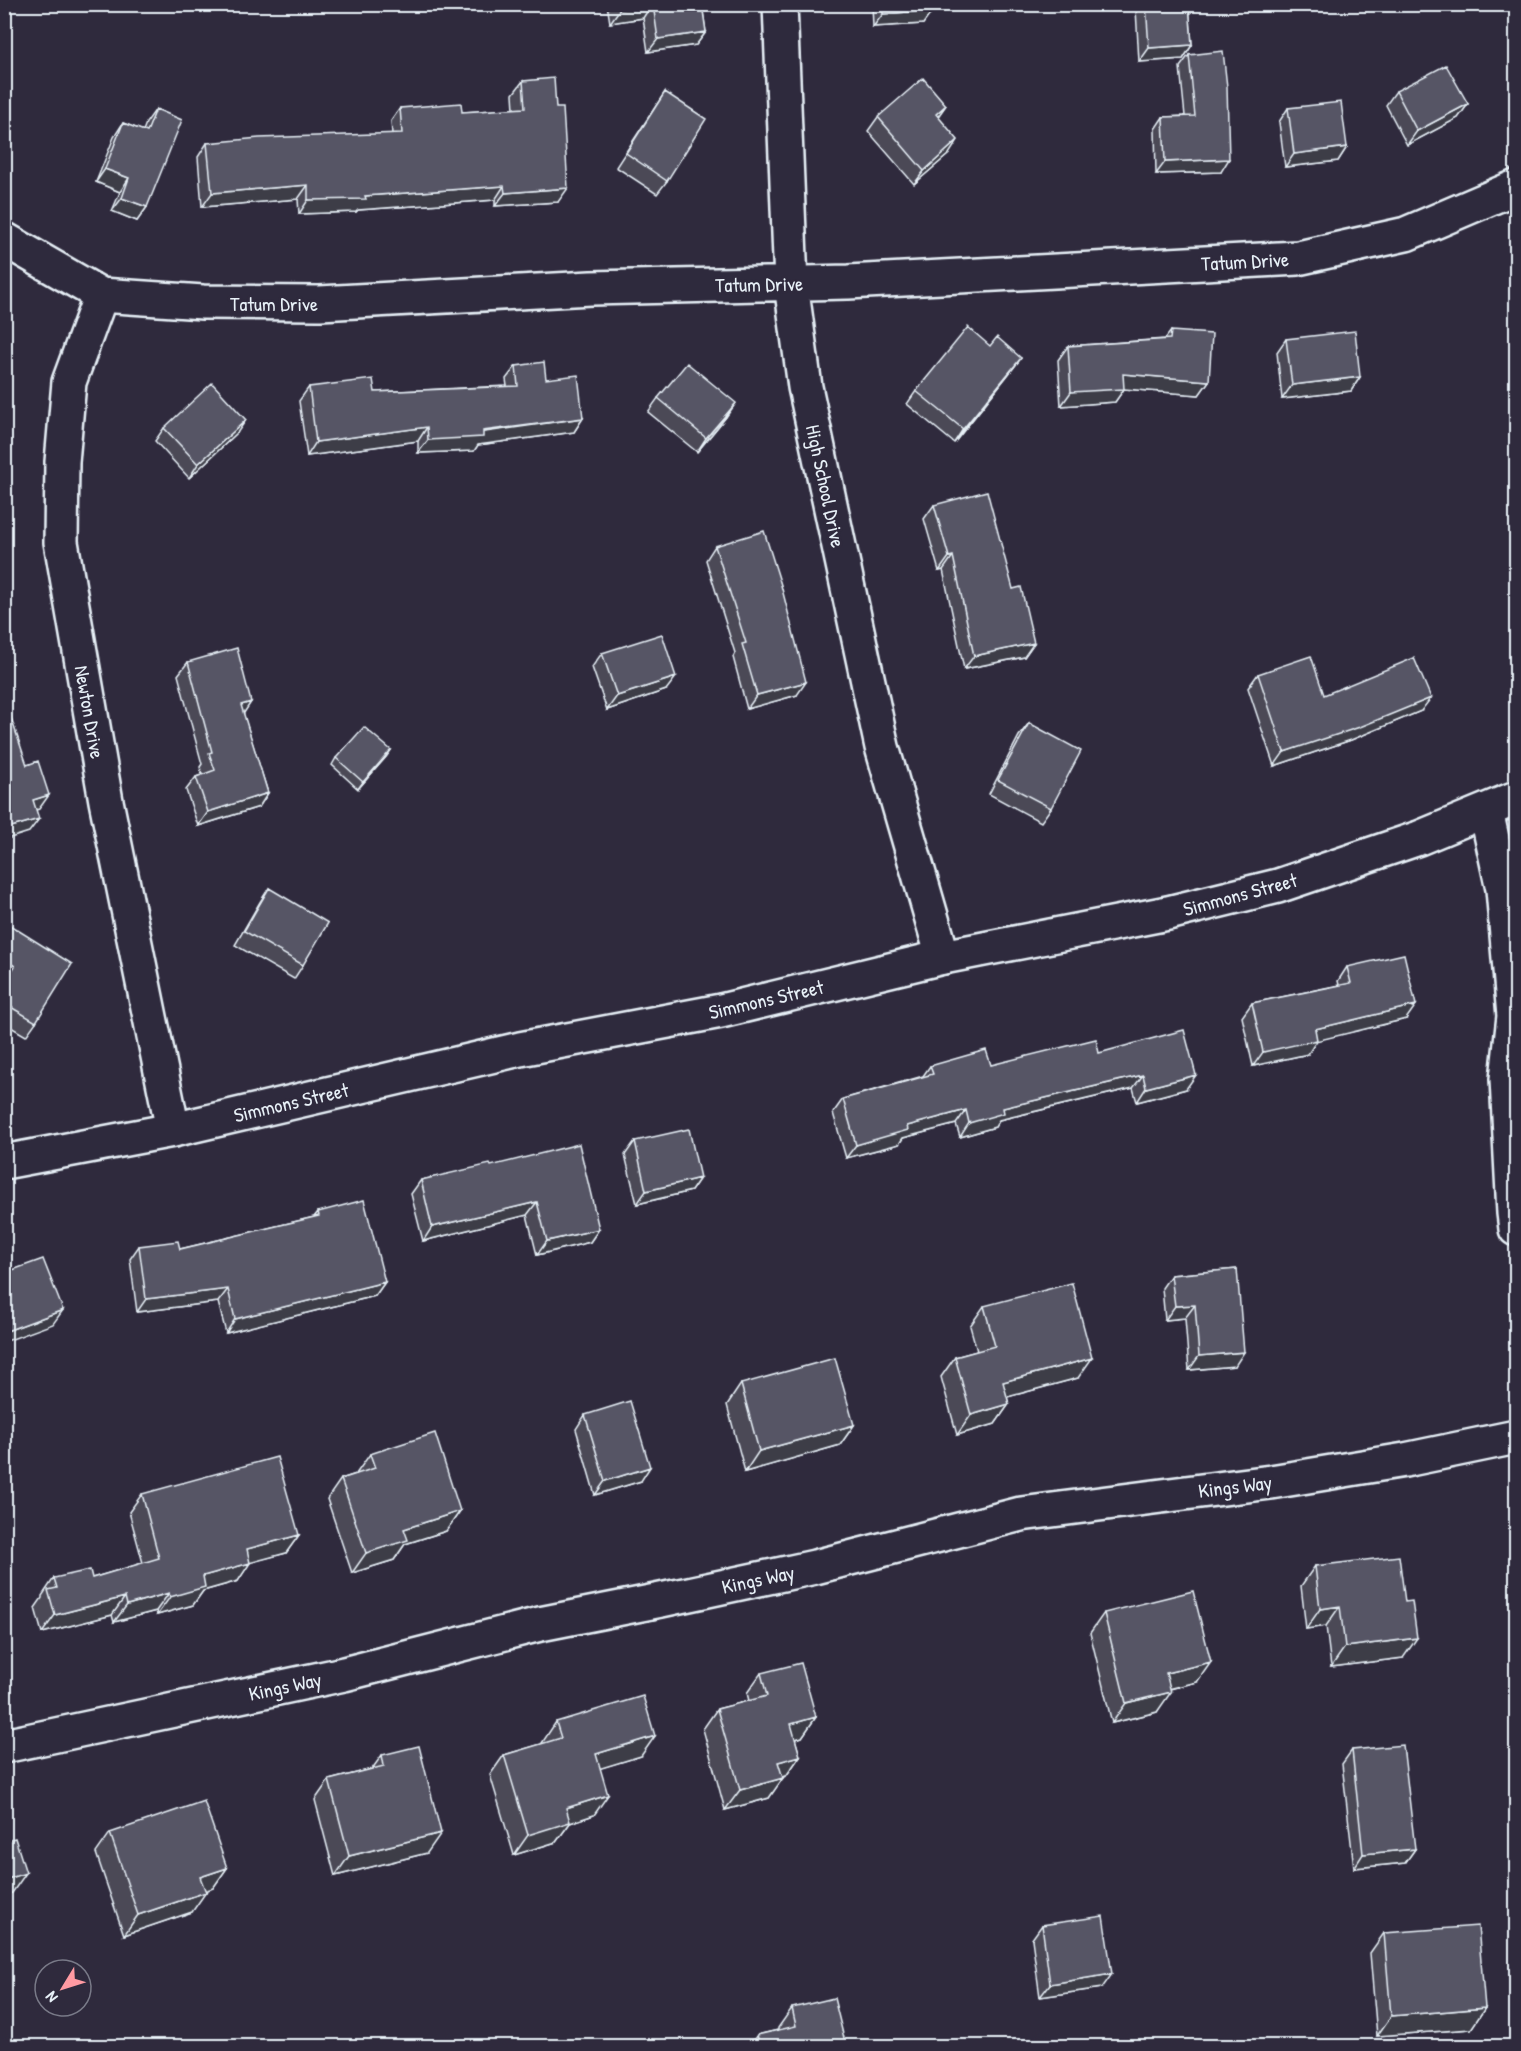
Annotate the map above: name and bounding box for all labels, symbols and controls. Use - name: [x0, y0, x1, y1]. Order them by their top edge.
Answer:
- street label: Tatum Drive: [1200, 245, 1290, 277]
- street label: Tatum Drive: [715, 270, 803, 298]
- street label: Tatum Drive: [230, 290, 318, 317]
- street label: High School Drive: [800, 422, 852, 550]
- street label: Newton Drive: [69, 663, 111, 761]
- street label: Simmons Street: [1180, 866, 1301, 922]
- street label: Simmons Street: [706, 972, 827, 1025]
- street label: Simmons Street: [231, 1075, 352, 1128]
- street label: Kings Way: [1197, 1468, 1273, 1504]
- street label: Kings Way: [719, 1558, 797, 1600]
- street label: Kings Way: [246, 1665, 324, 1707]
- north arrow: [33, 1958, 93, 2018]
- text: N: [40, 1987, 62, 2007]

